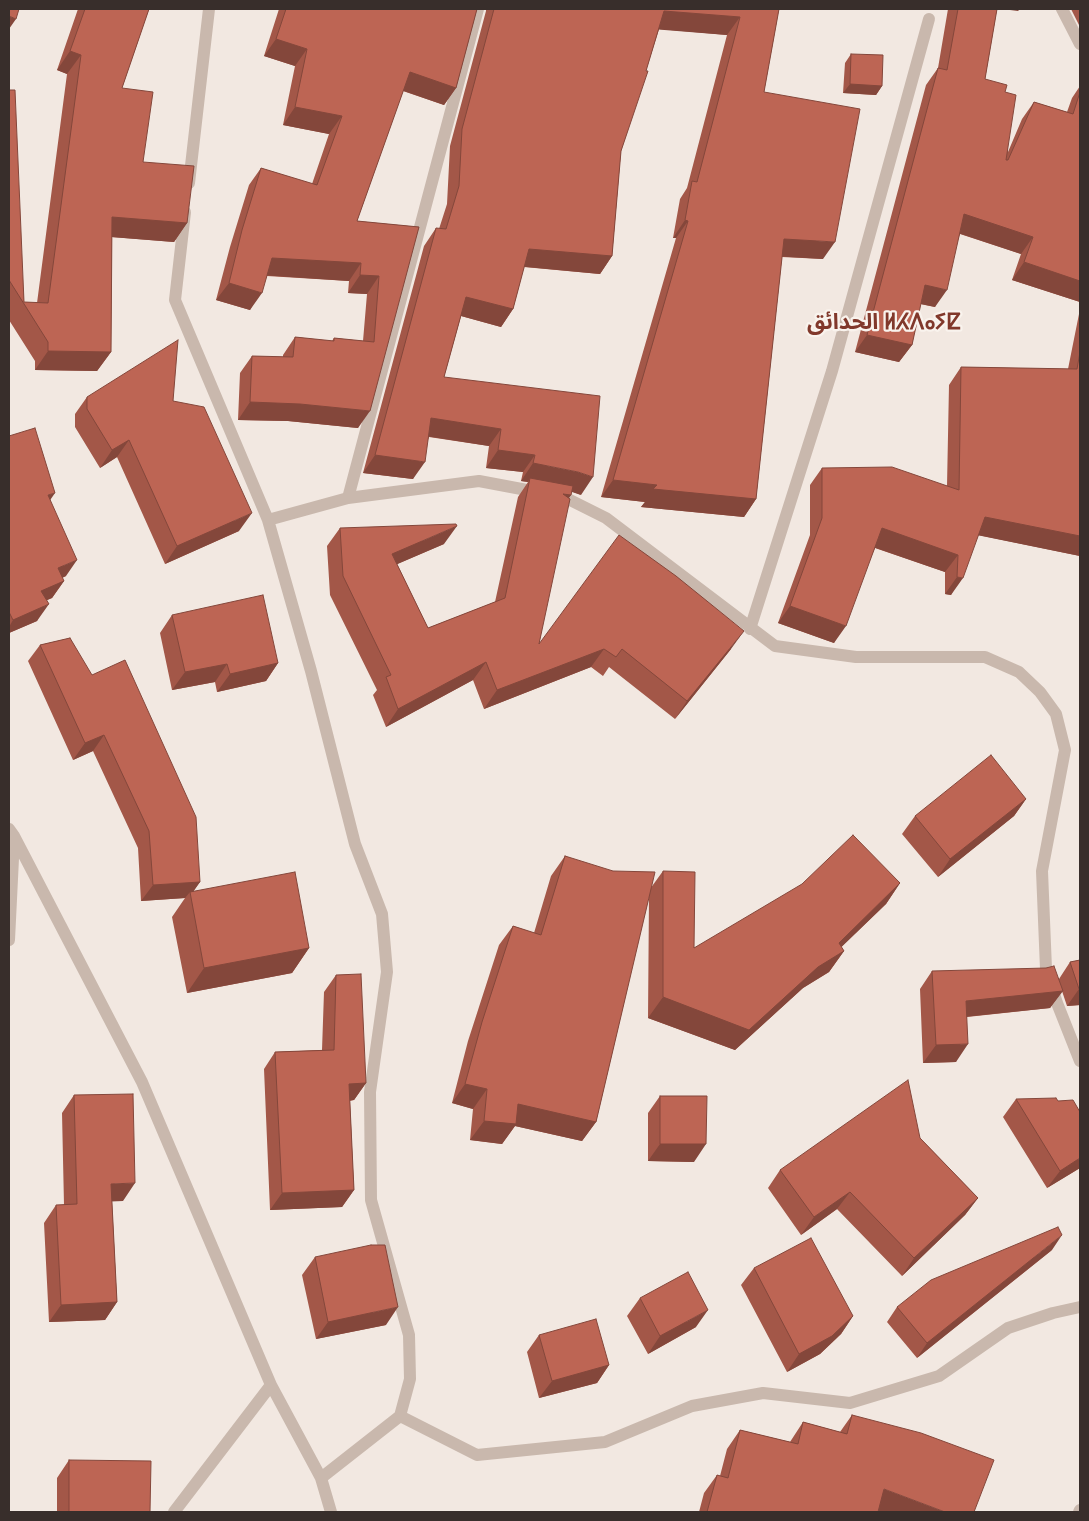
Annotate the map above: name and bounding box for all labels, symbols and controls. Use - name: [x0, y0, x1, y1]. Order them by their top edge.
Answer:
- district label: الحدائق ⵍⵃⴷⴰⵢⵇ: [807, 310, 961, 336]

